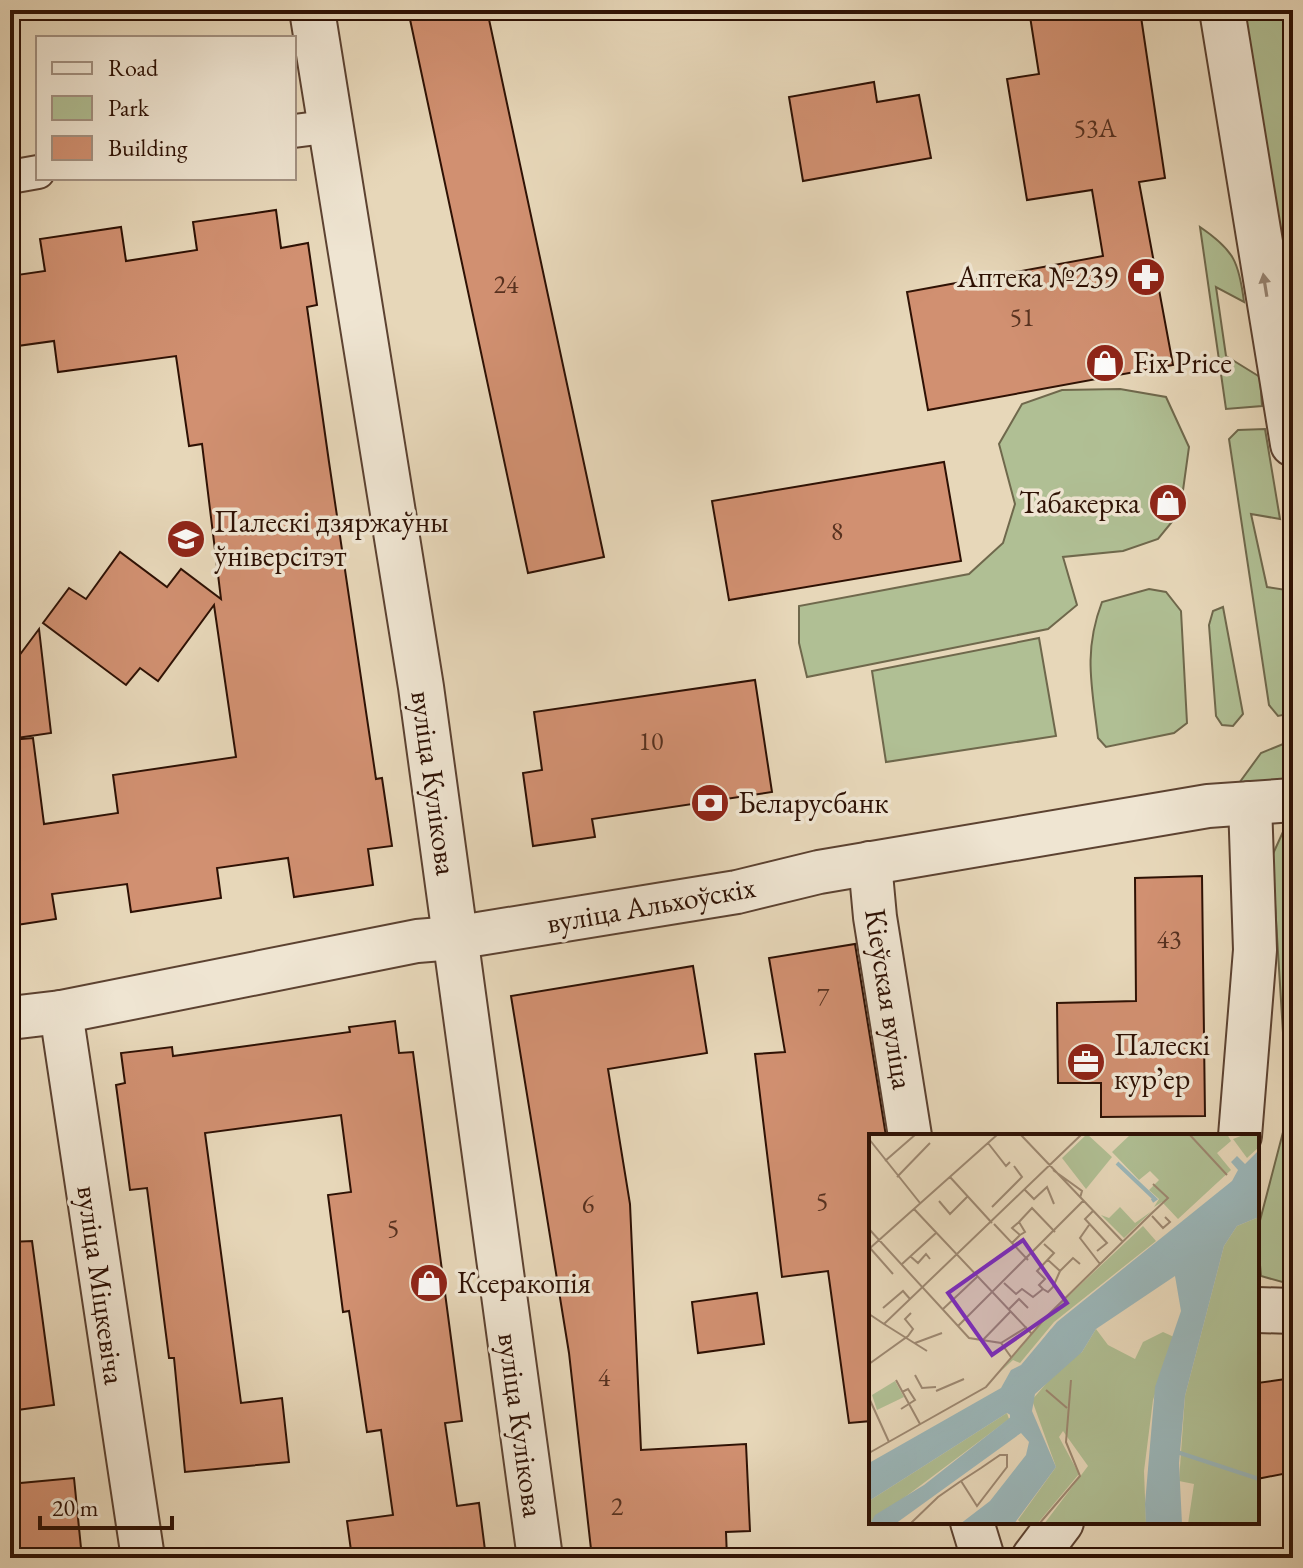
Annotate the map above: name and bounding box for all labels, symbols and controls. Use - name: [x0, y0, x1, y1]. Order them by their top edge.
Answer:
- legend: [36, 36, 296, 180]
- text: Road: [108, 52, 159, 83]
- text: Park: [108, 92, 150, 123]
- house number: 53А: [1074, 111, 1117, 145]
- text: Building: [108, 132, 188, 163]
- pharmacy icon: Аптека №239: [1125, 256, 1167, 298]
- place label: Аптека №239: [956, 257, 1118, 296]
- house number: 24: [494, 267, 519, 301]
- one-way arrow: [1258, 272, 1271, 297]
- house number: 51: [1010, 300, 1034, 334]
- shop icon: Fix Price: [1084, 342, 1126, 384]
- place label: Fix Price: [1133, 343, 1232, 382]
- shop icon: Табакерка: [1147, 482, 1189, 524]
- place label: Табакерка: [1019, 483, 1140, 522]
- place label: Палескі дзяржаўны ўніверсітэт: [214, 502, 449, 575]
- house number: 8: [831, 514, 843, 548]
- school or university icon: Палескі дзяржаўны ўніверсітэт: [165, 518, 207, 560]
- street label: вуліца Кулікова: [402, 688, 467, 878]
- house number: 10: [639, 724, 663, 758]
- bank icon: Беларусбанк: [689, 782, 731, 824]
- place label: Беларусбанк: [738, 783, 889, 822]
- street label: вуліца Альхоўскіх: [544, 867, 758, 942]
- street label: Кіеўская вуліца: [856, 906, 923, 1092]
- house number: 43: [1157, 922, 1181, 956]
- house number: 7: [817, 980, 830, 1014]
- place label: Палескі курʼер: [1114, 1025, 1210, 1098]
- office icon: Палескі курʼер: [1065, 1041, 1107, 1083]
- inset map: [869, 1134, 1259, 1524]
- street label: вуліца Міцкевіча: [68, 1183, 135, 1387]
- house number: 5: [816, 1184, 828, 1218]
- house number: 6: [582, 1187, 594, 1221]
- house number: 5: [387, 1211, 399, 1245]
- shop icon: Ксеракопія: [408, 1262, 450, 1304]
- place label: Ксеракопія: [457, 1263, 591, 1302]
- street label: вуліца Кулікова: [489, 1330, 554, 1520]
- house number: 4: [598, 1360, 611, 1394]
- scale bar: [40, 1480, 172, 1530]
- house number: 2: [611, 1489, 624, 1523]
- text: 20 m: [52, 1492, 99, 1523]

